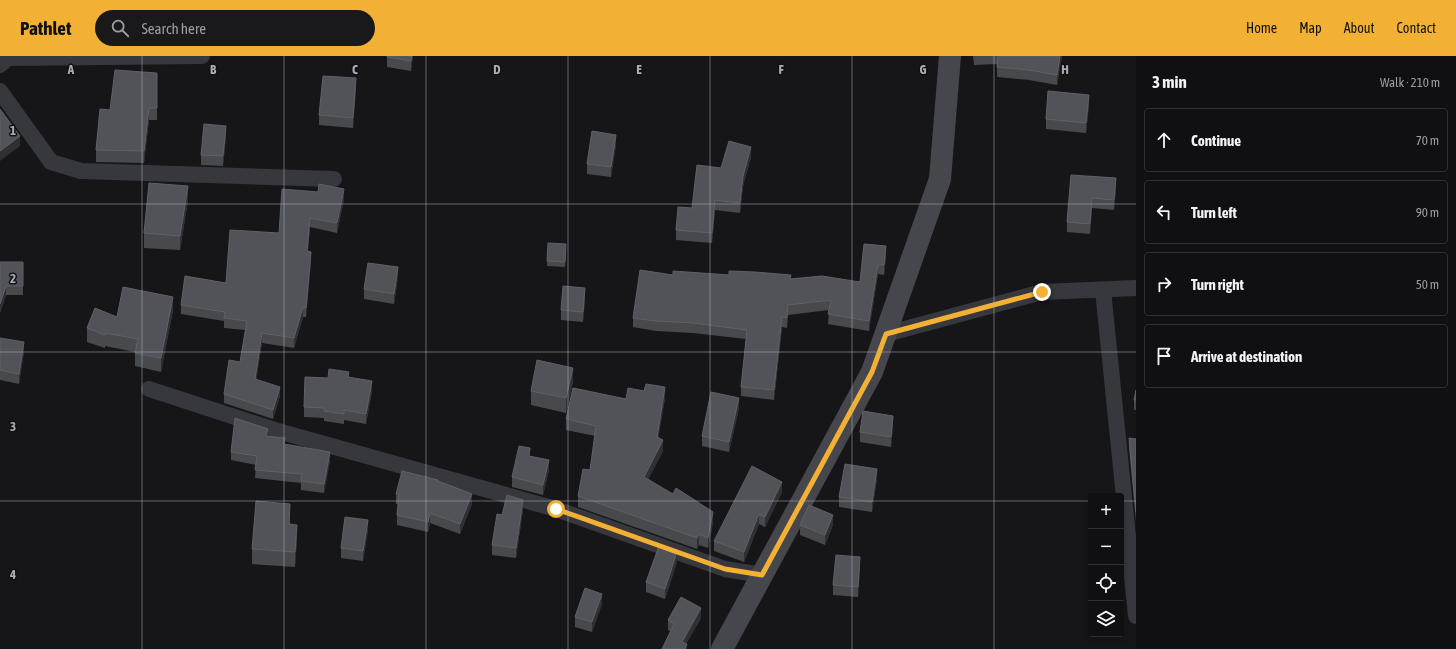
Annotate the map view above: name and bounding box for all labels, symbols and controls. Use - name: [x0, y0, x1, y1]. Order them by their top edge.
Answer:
- search box: [95, 10, 375, 46]
- text: Pathlet: [20, 17, 71, 39]
- icon: search: [109, 17, 131, 39]
- text: Search here: [141, 20, 206, 37]
- text: Home: [1246, 20, 1277, 36]
- text: Map: [1299, 20, 1322, 36]
- text: About: [1344, 20, 1375, 36]
- text: Contact: [1397, 20, 1436, 36]
- text: A: [67, 62, 75, 77]
- text: B: [210, 62, 217, 77]
- text: C: [352, 62, 358, 77]
- text: D: [493, 62, 501, 77]
- text: E: [636, 62, 642, 77]
- text: F: [778, 62, 784, 77]
- text: G: [920, 62, 927, 77]
- text: H: [1061, 62, 1069, 77]
- text: 3 min: [1152, 72, 1187, 92]
- text: Walk · 210 m: [1380, 75, 1440, 90]
- text: 1: [10, 123, 16, 138]
- icon: ahead: [1153, 129, 1175, 151]
- text: Continue: [1191, 132, 1241, 149]
- text: 70 m: [1416, 133, 1439, 148]
- icon: left: [1153, 201, 1175, 223]
- text: Turn left: [1191, 204, 1237, 221]
- text: 90 m: [1416, 205, 1439, 220]
- text: 2: [10, 271, 16, 286]
- icon: right: [1153, 273, 1175, 295]
- text: Turn right: [1191, 276, 1244, 293]
- text: 50 m: [1416, 277, 1439, 292]
- route end: [1033, 283, 1051, 301]
- icon: arrive: [1153, 345, 1175, 367]
- text: Arrive at destination: [1191, 348, 1302, 365]
- text: 3: [10, 419, 16, 434]
- map controls: [1088, 493, 1124, 637]
- button: +: [1088, 493, 1124, 529]
- route start: [547, 500, 565, 518]
- button: −: [1088, 529, 1124, 565]
- button: locate: [1088, 565, 1124, 601]
- text: 4: [9, 567, 16, 582]
- button: layers: [1088, 601, 1124, 637]

